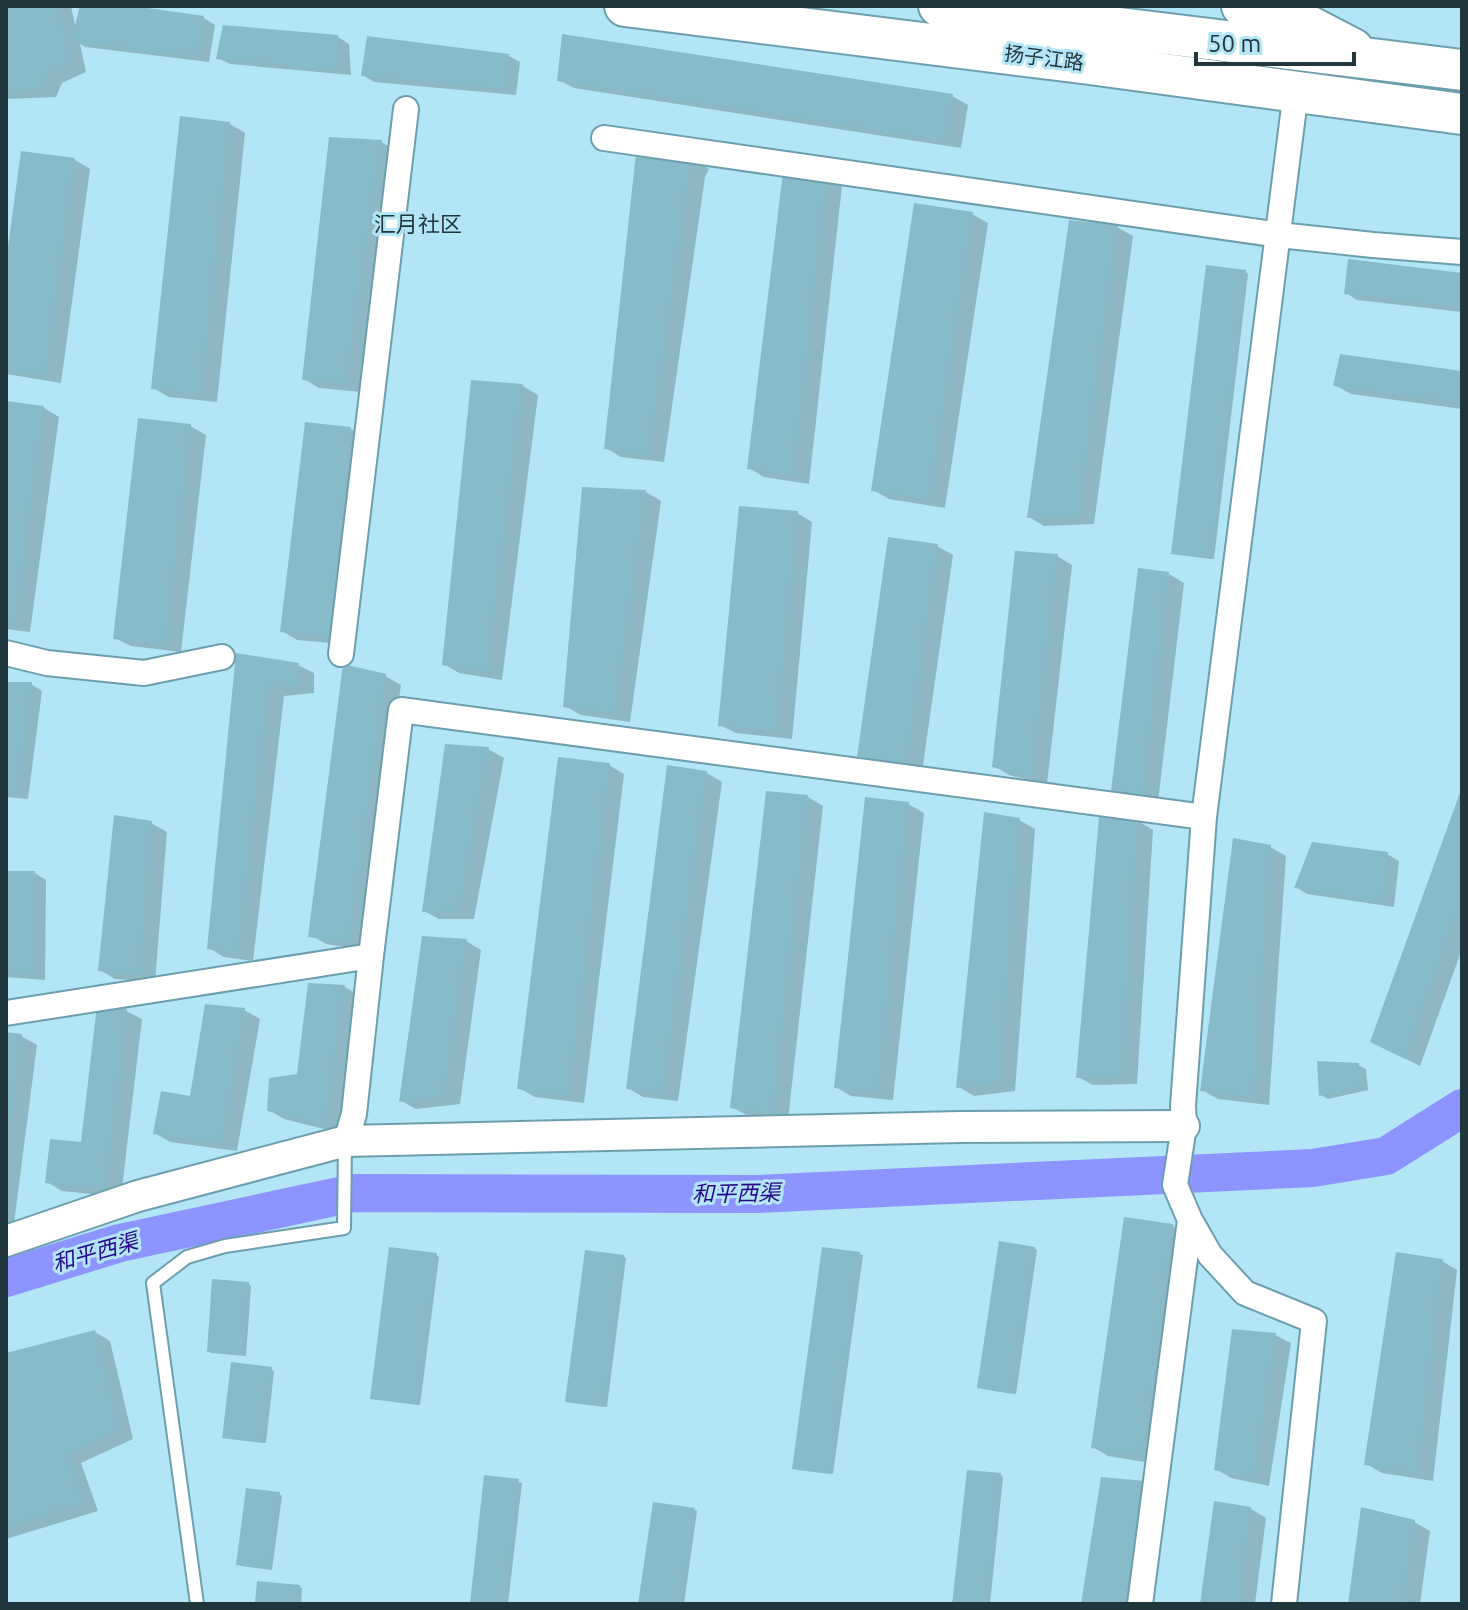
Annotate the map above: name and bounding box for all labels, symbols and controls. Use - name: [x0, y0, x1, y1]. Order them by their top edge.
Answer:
- scale bar: [1196, 16, 1354, 66]
- text: 50 m: [1208, 30, 1261, 57]
- street label: 扬子江路: [1003, 41, 1085, 74]
- district label: 汇月社区: [374, 211, 462, 236]
- water label: 和平西渠: [692, 1179, 783, 1206]
- water label: 和平西渠: [49, 1227, 143, 1276]

